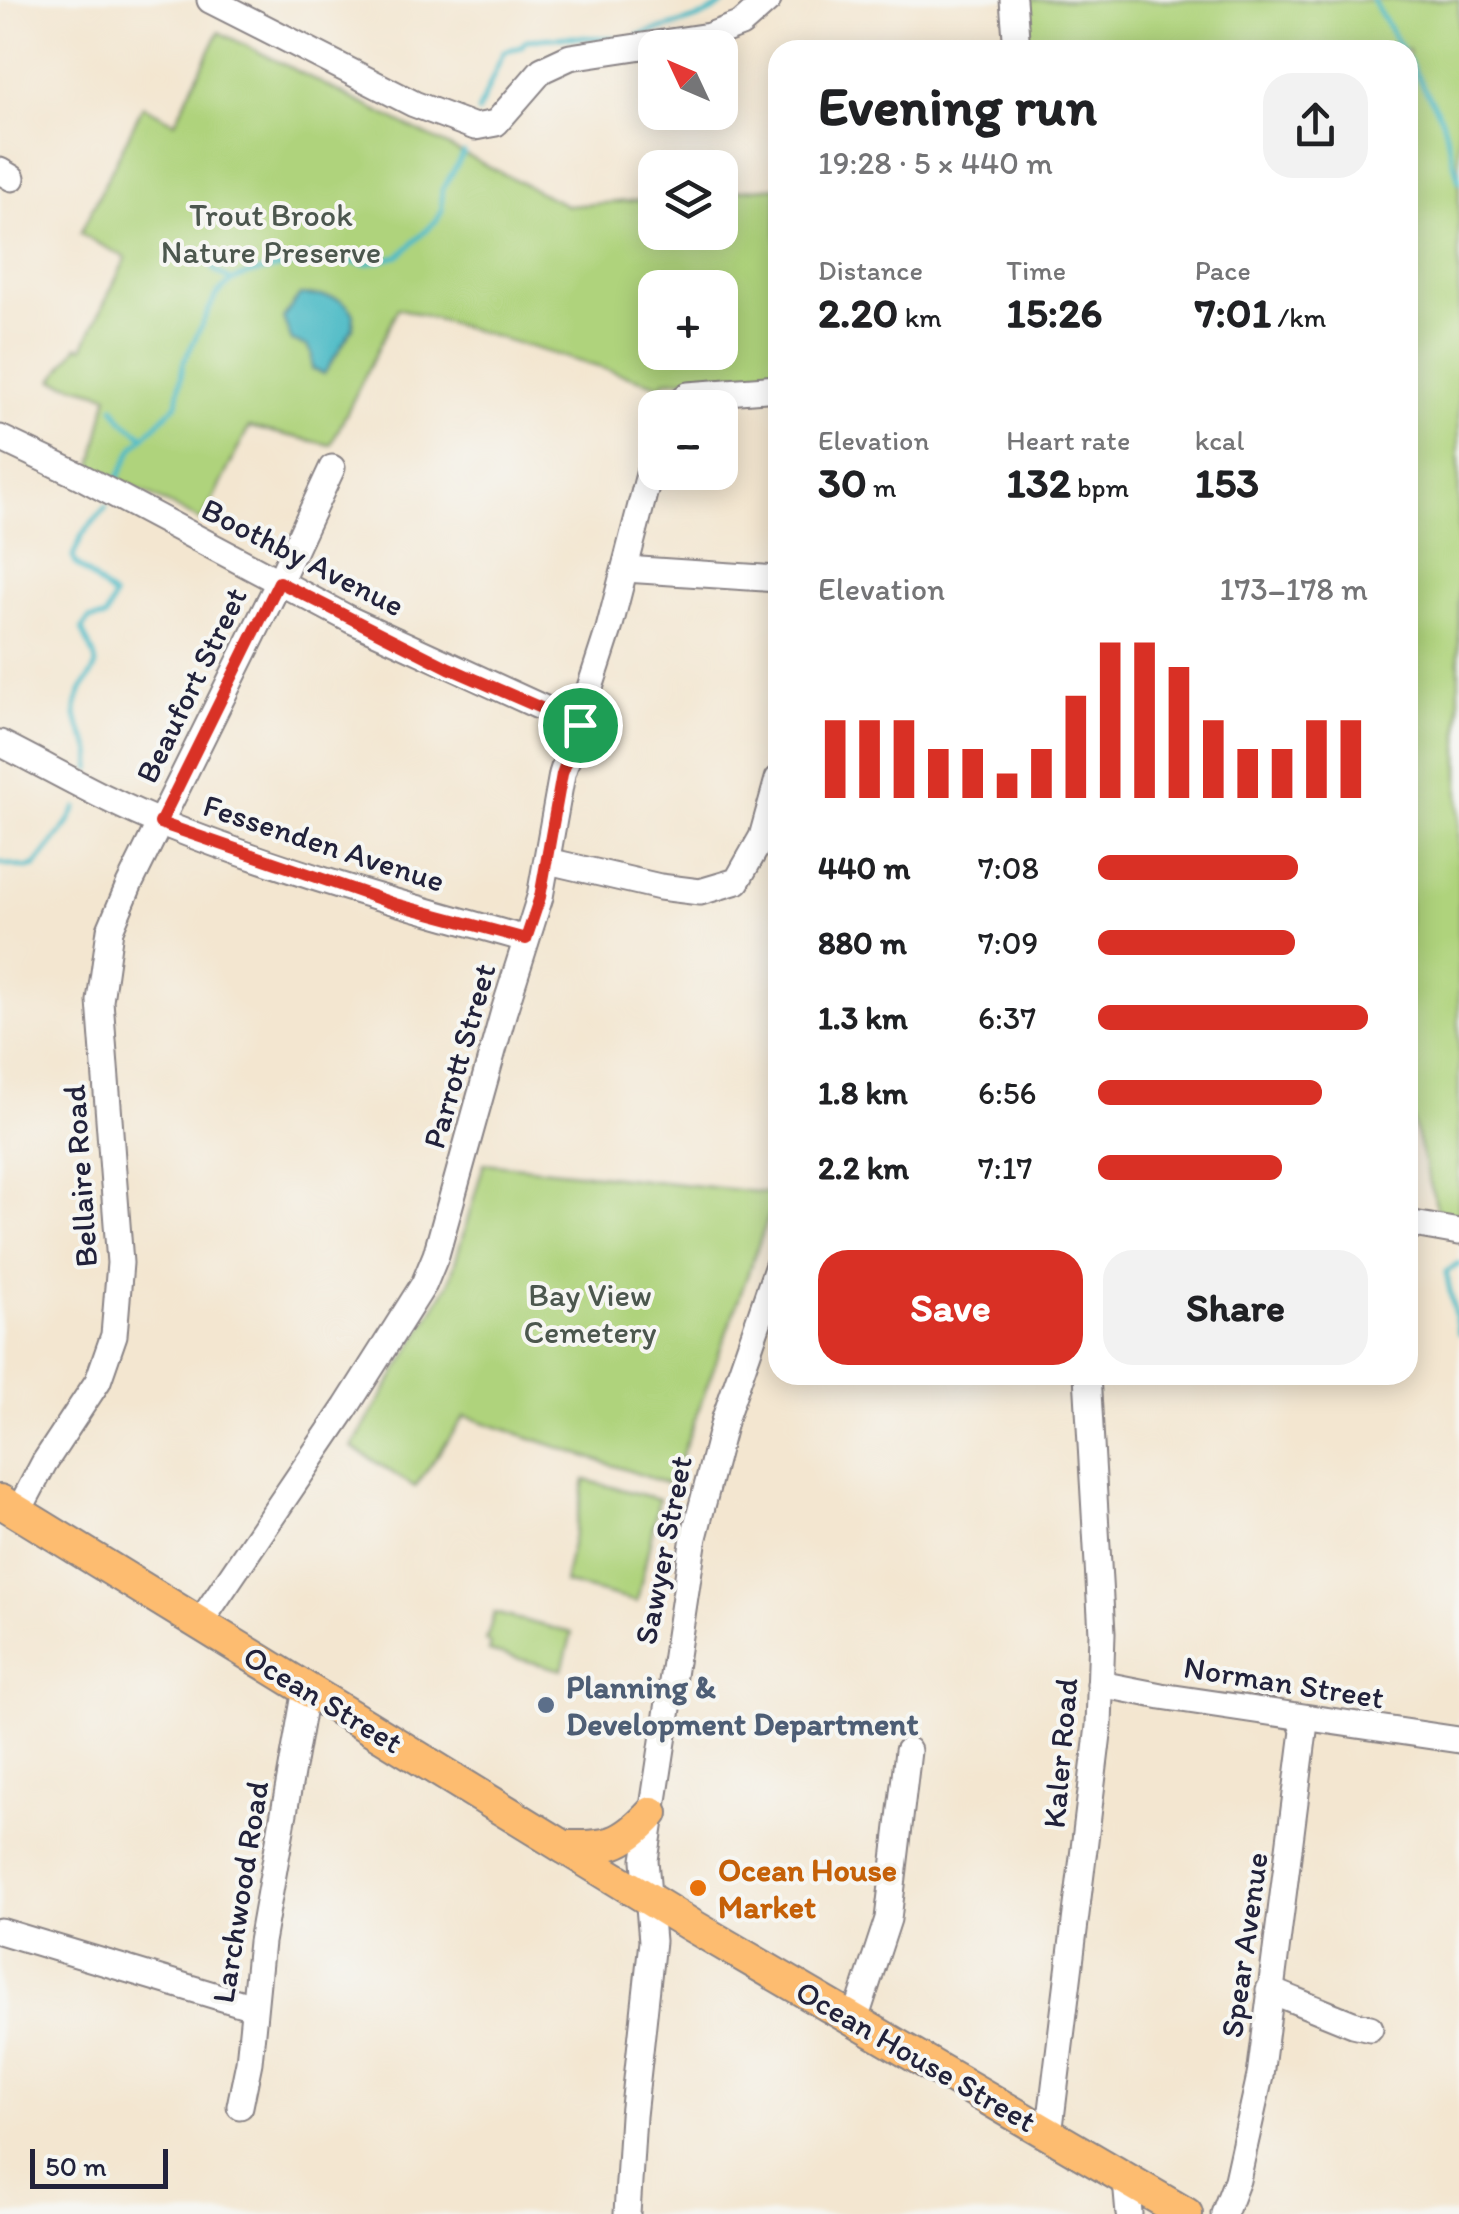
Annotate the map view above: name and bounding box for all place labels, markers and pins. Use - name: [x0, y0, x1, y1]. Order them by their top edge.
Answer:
- pin: [538, 683, 623, 768]
- place label: Planning & Development Department: [566, 1668, 918, 1743]
- marker: Planning & Development Department: [535, 1694, 557, 1716]
- place label: Ocean House Market: [718, 1851, 897, 1926]
- marker: Ocean House Market: [687, 1877, 709, 1899]

